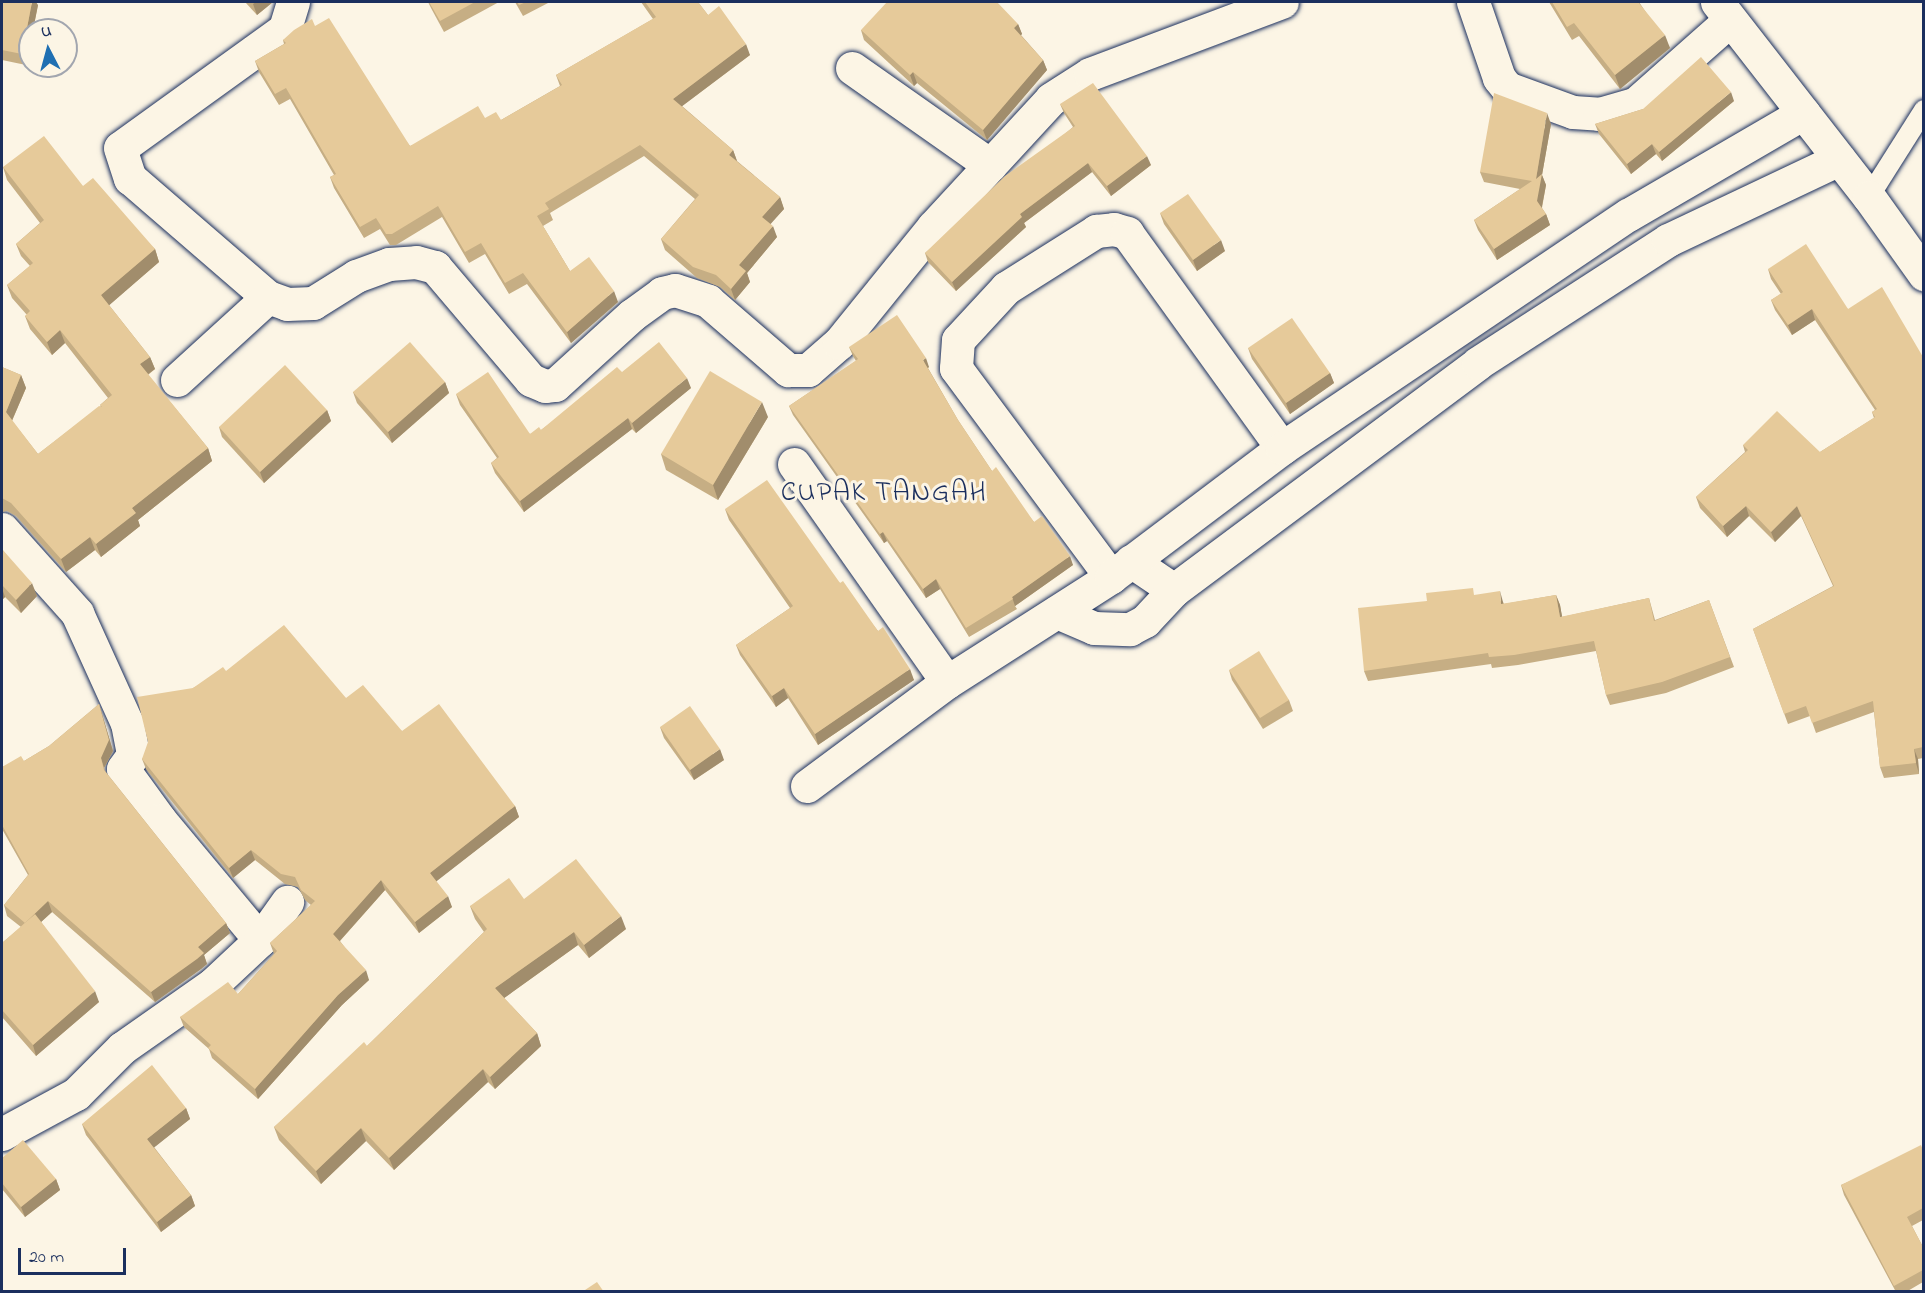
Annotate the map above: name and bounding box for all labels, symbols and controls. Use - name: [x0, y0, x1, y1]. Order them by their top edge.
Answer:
- north arrow: [18, 18, 78, 78]
- text: U: [40, 20, 53, 45]
- district label: CUPAK TANGAH: [781, 477, 987, 511]
- scale bar: [21, 1236, 129, 1274]
- text: 20 m: [29, 1245, 64, 1271]

